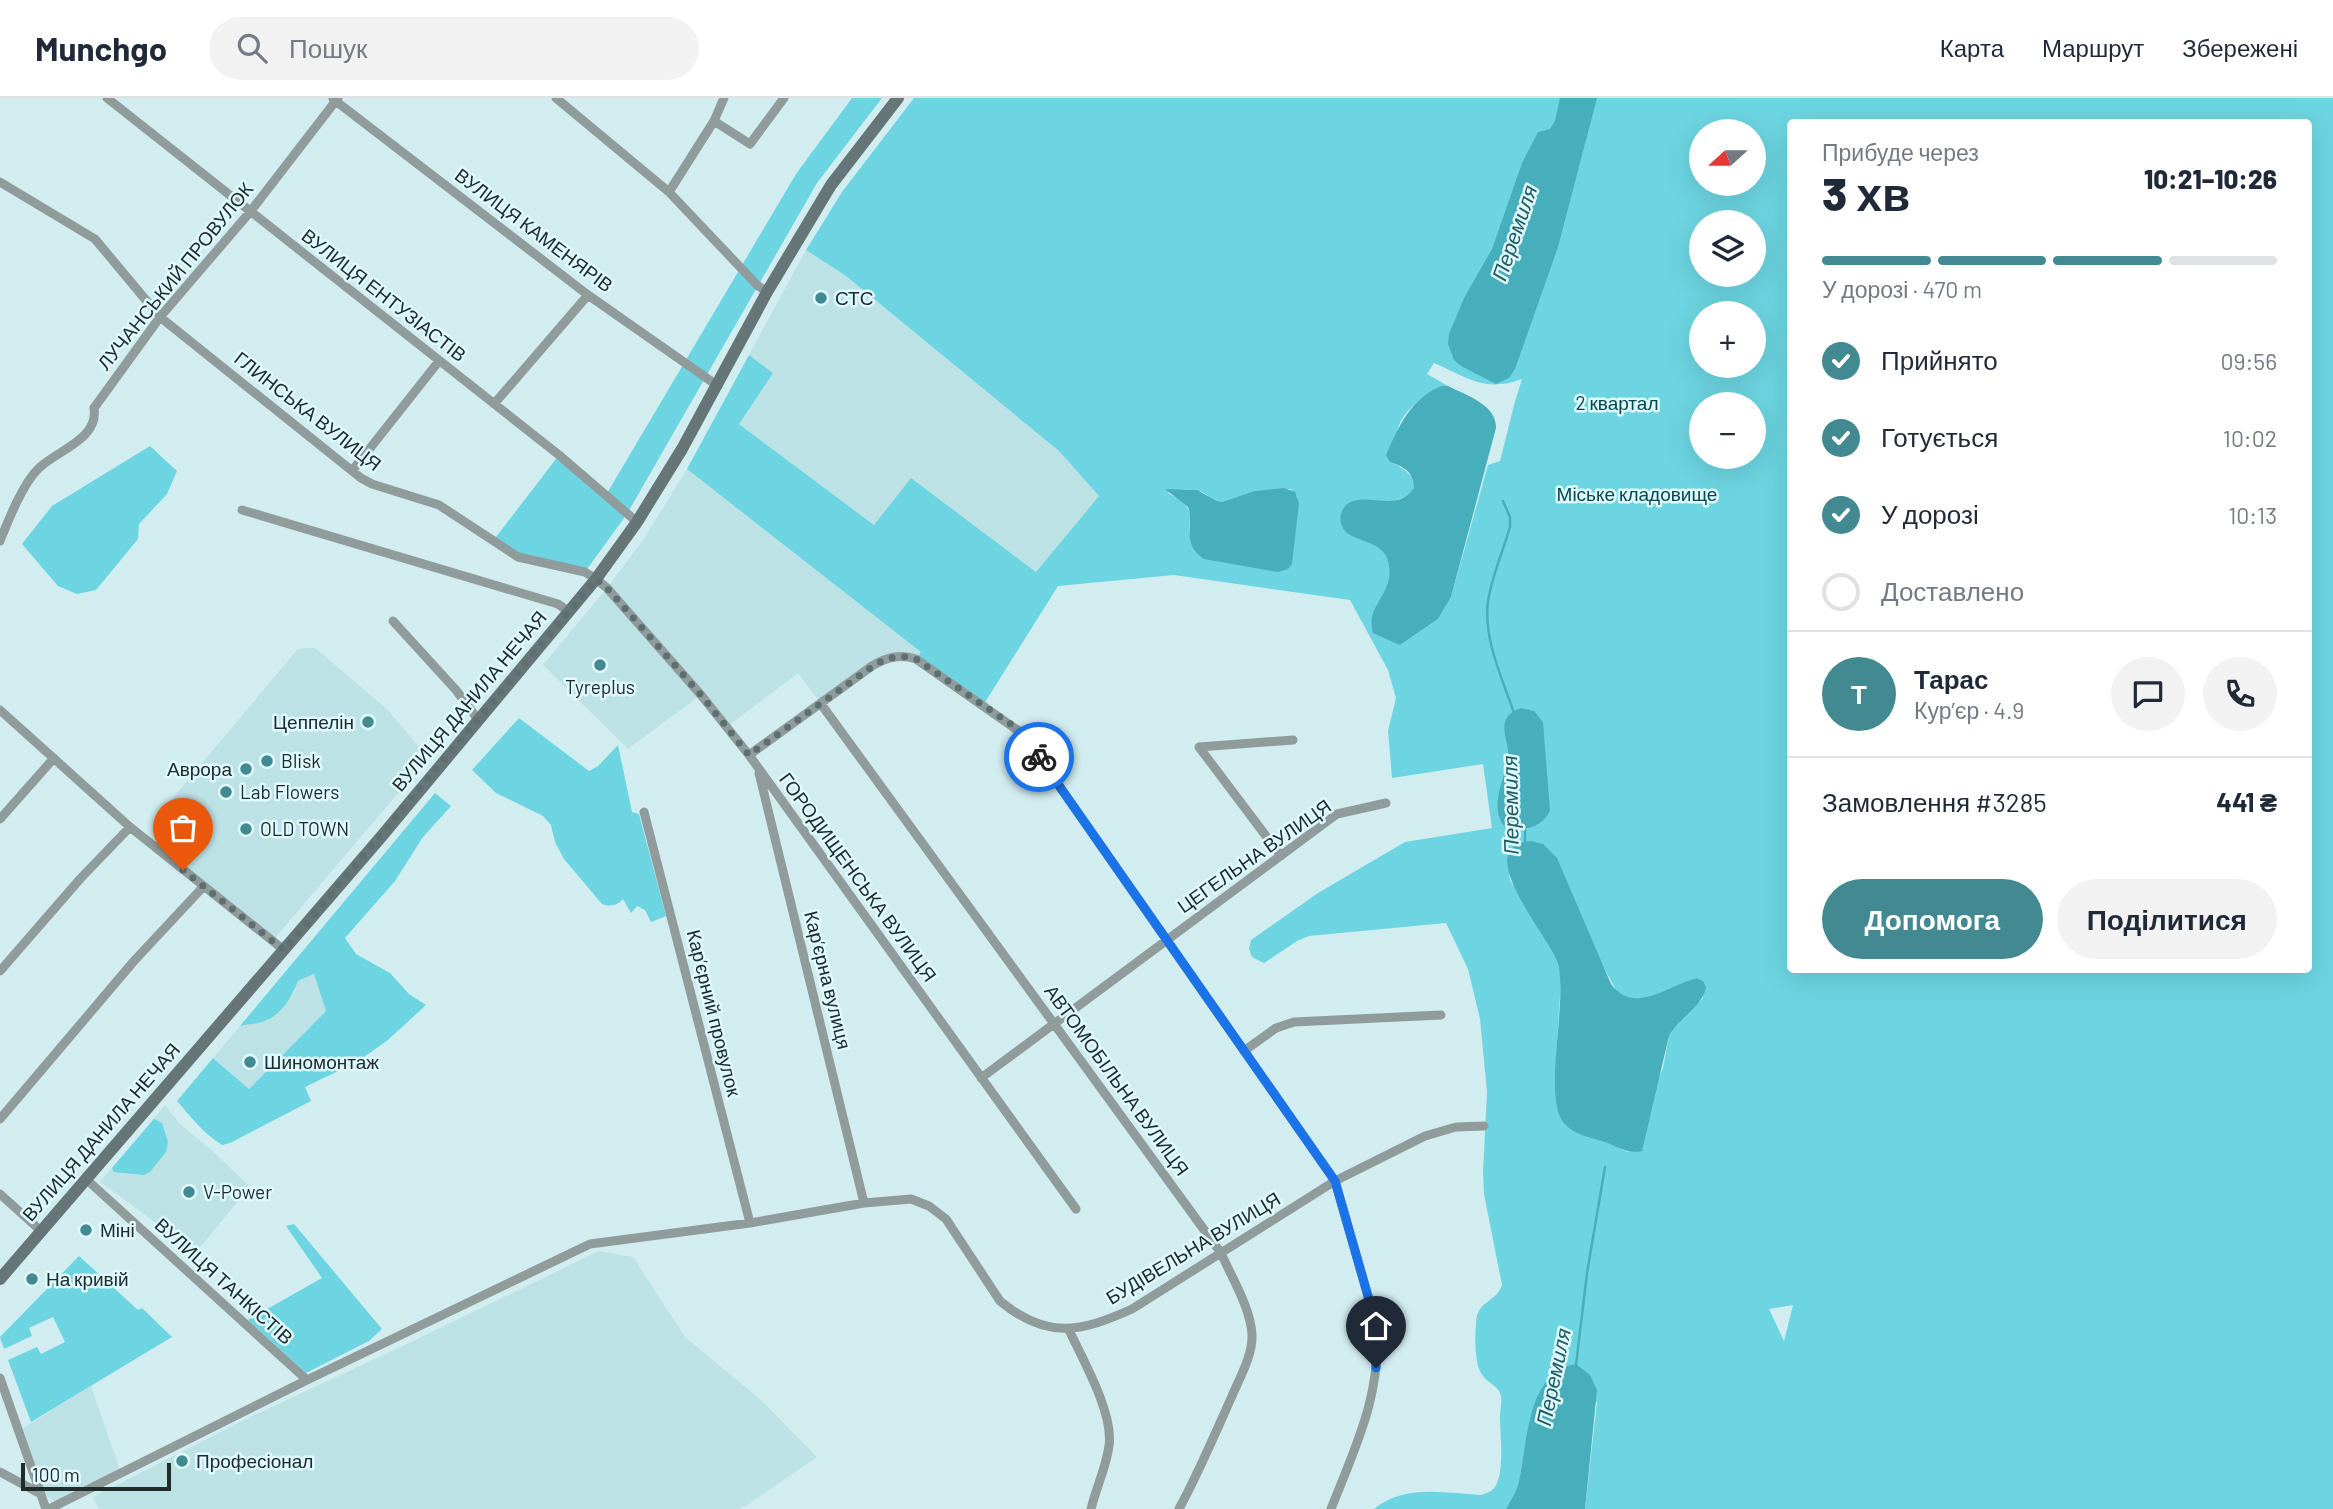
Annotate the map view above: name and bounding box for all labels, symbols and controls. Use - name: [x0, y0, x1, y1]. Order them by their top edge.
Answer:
- search box: [209, 17, 699, 80]
- text: Munchgo: [35, 28, 167, 68]
- icon: search: [233, 29, 271, 67]
- text: Пошук: [289, 32, 367, 63]
- text: Карта: [1940, 33, 2004, 62]
- text: Маршрут: [2042, 33, 2144, 62]
- text: Збережені: [2182, 33, 2298, 62]
- north arrow: [1689, 119, 1766, 196]
- map controls: [1689, 119, 1766, 469]
- text: Прибуде через: [1822, 138, 1979, 166]
- street label: ВУЛИЦЯ КАМЕНЯРІВ: [451, 163, 618, 296]
- text: 10:21–10:26: [2144, 163, 2277, 194]
- text: 3 хв: [1822, 165, 1910, 220]
- street label: ЛУЧАНСЬКИЙ ПРОВУЛОК: [92, 177, 257, 374]
- water label: Перемиля: [1486, 182, 1542, 283]
- button: layers: [1689, 210, 1766, 287]
- street label: ВУЛИЦЯ ЕНТУЗІАСТІВ: [297, 223, 471, 366]
- text: У дорозі · 470 m: [1822, 275, 1982, 303]
- place label: СТС: [835, 286, 873, 309]
- marker: СТС: [813, 290, 829, 306]
- button: +: [1689, 301, 1766, 378]
- icon: check: [1822, 342, 1860, 380]
- text: Прийнято: [1881, 344, 1998, 375]
- street label: ГЛИНСЬКА ВУЛИЦЯ: [230, 346, 386, 475]
- text: 09:56: [2221, 347, 2277, 375]
- park label: 2 квартал: [1575, 391, 1659, 414]
- button: −: [1689, 392, 1766, 469]
- icon: check: [1822, 419, 1860, 457]
- text: Готується: [1881, 421, 1998, 452]
- text: 10:02: [2223, 424, 2277, 452]
- park label: Міське кладовище: [1557, 482, 1717, 505]
- icon: check: [1822, 496, 1860, 534]
- text: У дорозі: [1881, 498, 1979, 529]
- text: 10:13: [2228, 501, 2277, 529]
- text: Доставлено: [1881, 575, 2024, 606]
- street label: ВУЛИЦЯ ДАНИЛА НЕЧАЯ: [386, 606, 551, 796]
- marker: Tyreplus: [592, 657, 608, 673]
- button: chat: [2111, 657, 2185, 731]
- button: phone: [2203, 657, 2277, 731]
- text: Тарас: [1914, 663, 1989, 694]
- place label: Tyreplus: [565, 675, 635, 698]
- text: Т: [1851, 678, 1867, 709]
- text: Кур’єр · 4.9: [1914, 696, 2024, 724]
- place label: Цеппелін: [273, 710, 354, 733]
- marker: Цеппелін: [360, 714, 376, 730]
- courier: [1004, 722, 1074, 792]
- icon: bike: [1020, 738, 1058, 776]
- place label: Blisk: [281, 749, 321, 772]
- marker: Blisk: [259, 753, 275, 769]
- water label: Перемиля: [1496, 755, 1523, 855]
- place label: Аврора: [167, 757, 232, 780]
- marker: Аврора: [238, 761, 254, 777]
- street label: ГОРОДИЩЕНСЬКА ВУЛИЦЯ: [775, 768, 942, 986]
- place label: Lab Flowers: [240, 780, 339, 803]
- marker: Lab Flowers: [218, 784, 234, 800]
- text: Замовлення #3285: [1822, 786, 2047, 817]
- text: 441 ₴: [2216, 786, 2277, 817]
- street label: ЦЕГЕЛЬНА ВУЛИЦЯ: [1172, 794, 1335, 917]
- pin: [153, 798, 213, 870]
- icon: bag: [164, 809, 202, 847]
- place label: OLD TOWN: [260, 817, 349, 840]
- marker: OLD TOWN: [238, 821, 254, 837]
- button: Допомога: [1822, 879, 2043, 959]
- button: Поділитися: [2057, 879, 2277, 959]
- street label: Карʼєрна вулиця: [800, 908, 857, 1051]
- street label: Карʼєрний провулок: [683, 927, 746, 1099]
- street label: АВТОМОБІЛЬНА ВУЛИЦЯ: [1040, 980, 1194, 1180]
- street label: ВУЛИЦЯ ДАНИЛА НЕЧАЯ: [17, 1038, 184, 1225]
- place label: Шиномонтаж: [264, 1050, 379, 1073]
- marker: Шиномонтаж: [242, 1054, 258, 1070]
- place label: V-Power: [203, 1180, 272, 1203]
- marker: V-Power: [181, 1184, 197, 1200]
- street label: БУДІВЕЛЬНА ВУЛИЦЯ: [1101, 1186, 1284, 1309]
- street label: ВУЛИЦЯ ТАНКІСТІВ: [151, 1213, 298, 1349]
- place label: Міні: [100, 1218, 135, 1241]
- marker: Міні: [78, 1222, 94, 1238]
- place label: На кривій: [46, 1267, 129, 1290]
- marker: На кривій: [24, 1271, 40, 1287]
- pin: [1346, 1296, 1406, 1368]
- icon: home: [1357, 1307, 1395, 1345]
- water label: Перемиля: [1530, 1326, 1575, 1428]
- place label: Професіонал: [196, 1449, 313, 1472]
- marker: Професіонал: [174, 1453, 190, 1469]
- scale bar: [21, 1460, 172, 1492]
- text: 100 m: [32, 1463, 80, 1486]

